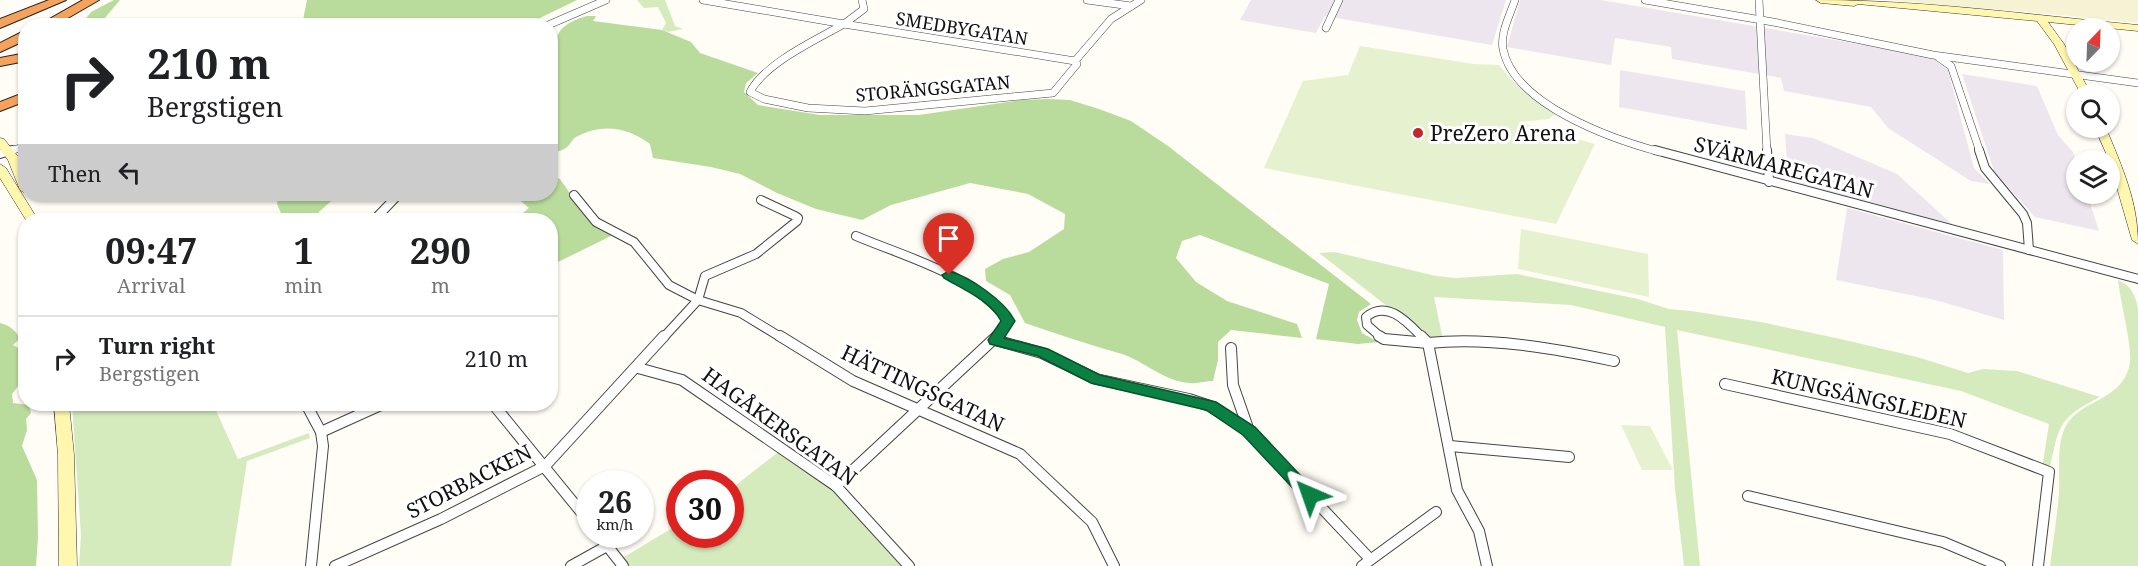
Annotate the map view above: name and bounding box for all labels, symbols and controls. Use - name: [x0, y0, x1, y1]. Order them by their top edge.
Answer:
- street label: SMEDBYGATAN: [894, 6, 1030, 50]
- north arrow: [2066, 18, 2120, 72]
- map controls: [2066, 18, 2120, 204]
- text: 210 m: [147, 34, 271, 91]
- icon: right: [48, 42, 126, 120]
- street label: STORÄNGSGATAN: [855, 69, 1012, 107]
- button: search: [2066, 84, 2120, 138]
- text: Bergstigen: [147, 88, 283, 125]
- place label: PreZero Arena: [1430, 119, 1576, 147]
- marker: PreZero Arena: [1411, 126, 1425, 140]
- street label: SVÄRMAREGATAN: [1691, 130, 1877, 204]
- button: layers: [2066, 150, 2120, 204]
- icon: left: [113, 156, 146, 189]
- text: Then: [48, 158, 101, 188]
- pin: [923, 213, 974, 275]
- icon: arrive: [932, 222, 965, 255]
- text: 09:47: [105, 226, 197, 275]
- text: 1: [293, 226, 314, 275]
- text: 290: [410, 226, 471, 275]
- text: Arrival: [117, 272, 185, 299]
- text: min: [285, 272, 323, 299]
- text: m: [431, 272, 450, 299]
- text: Turn right: [99, 330, 215, 360]
- street label: HÄTTINGSGATAN: [837, 338, 1009, 438]
- icon: right: [48, 342, 81, 375]
- text: 210 m: [465, 343, 528, 373]
- text: Bergstigen: [99, 360, 200, 387]
- street label: HAGÅKERSGATAN: [697, 360, 863, 492]
- street label: KUNGSÄNGSLEDEN: [1769, 362, 1969, 434]
- street label: STORBACKEN: [402, 437, 536, 525]
- position arrow: [1278, 463, 1342, 527]
- speed limit sign: 30: [666, 470, 744, 548]
- text: 26: [598, 481, 632, 522]
- text: km/h: [597, 514, 633, 534]

